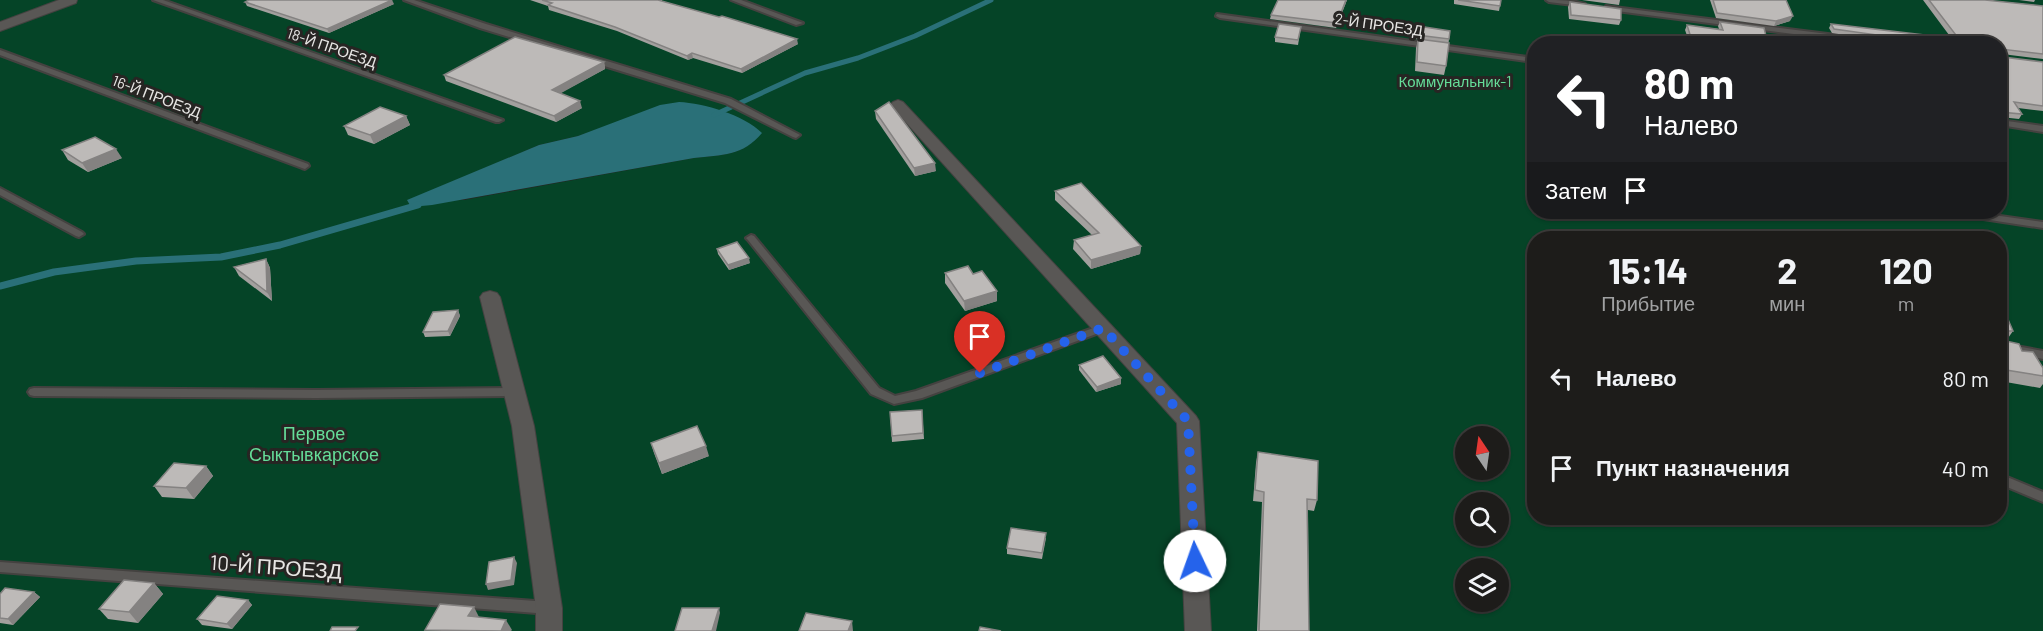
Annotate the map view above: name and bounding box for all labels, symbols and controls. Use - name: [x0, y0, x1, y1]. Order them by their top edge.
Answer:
- street label: 2-Й ПРОЕЗД: [1334, 9, 1424, 39]
- street label: 18-Й ПРОЕЗД: [285, 23, 379, 71]
- text: 80 m: [1644, 57, 1734, 107]
- icon: left: [1545, 60, 1623, 138]
- street label: 16-Й ПРОЕЗД: [110, 71, 204, 121]
- park label: Коммунальник-1: [1399, 72, 1511, 90]
- text: Налево: [1644, 108, 1738, 140]
- icon: arrive: [1619, 174, 1652, 207]
- text: Затем: [1545, 177, 1607, 203]
- text: 15:14: [1608, 248, 1688, 291]
- text: 2: [1777, 248, 1797, 291]
- text: 120: [1879, 248, 1933, 291]
- text: Прибытие: [1601, 291, 1695, 315]
- text: мин: [1769, 291, 1805, 315]
- text: m: [1898, 291, 1914, 315]
- pin: [954, 311, 1005, 373]
- icon: arrive: [963, 320, 996, 353]
- icon: left: [1545, 362, 1578, 395]
- text: Налево: [1596, 364, 1677, 390]
- text: 80 m: [1943, 365, 1989, 391]
- park label: Первое Сыктывкарское: [249, 422, 379, 465]
- north arrow: [1455, 426, 1509, 480]
- map controls: [1455, 426, 1509, 612]
- icon: arrive: [1545, 452, 1578, 485]
- text: Пункт назначения: [1596, 454, 1790, 480]
- text: 40 m: [1942, 455, 1989, 481]
- button: search: [1455, 492, 1509, 546]
- position arrow: [1163, 529, 1227, 593]
- street label: 10-Й ПРОЕЗД: [209, 549, 343, 583]
- button: layers: [1455, 558, 1509, 612]

